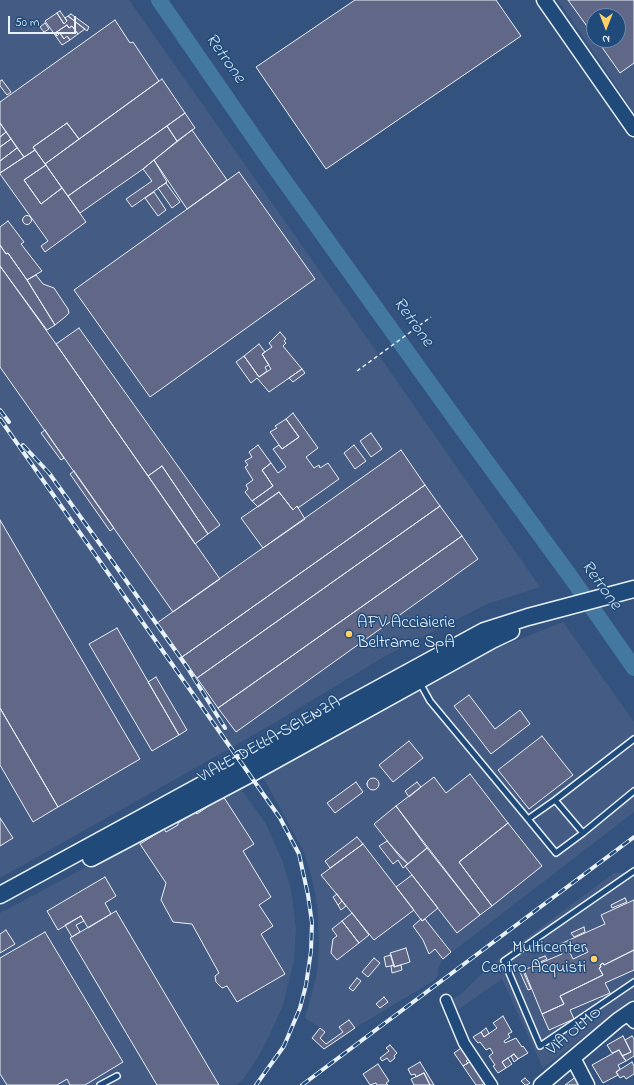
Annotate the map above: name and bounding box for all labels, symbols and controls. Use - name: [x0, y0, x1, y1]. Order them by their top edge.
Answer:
- scale bar: [10, 8, 78, 34]
- north arrow: [586, 8, 626, 48]
- text: 50 m: [15, 14, 39, 32]
- water label: Retrone: [199, 30, 249, 88]
- text: N: [602, 31, 610, 47]
- water label: Retrone: [387, 294, 437, 352]
- water label: Retrone: [575, 557, 625, 615]
- place label: AFV Acciaierie Beltrame SpA: [357, 614, 455, 654]
- marker: AFV Acciaierie Beltrame SpA: [344, 629, 354, 639]
- street label: VIALE DELLA SCIENZA: [195, 693, 345, 789]
- place label: Multicenter Centro Acquisti: [481, 939, 586, 979]
- marker: Multicenter Centro Acquisti: [589, 954, 599, 964]
- street label: VIA OLMO: [543, 1003, 607, 1061]

